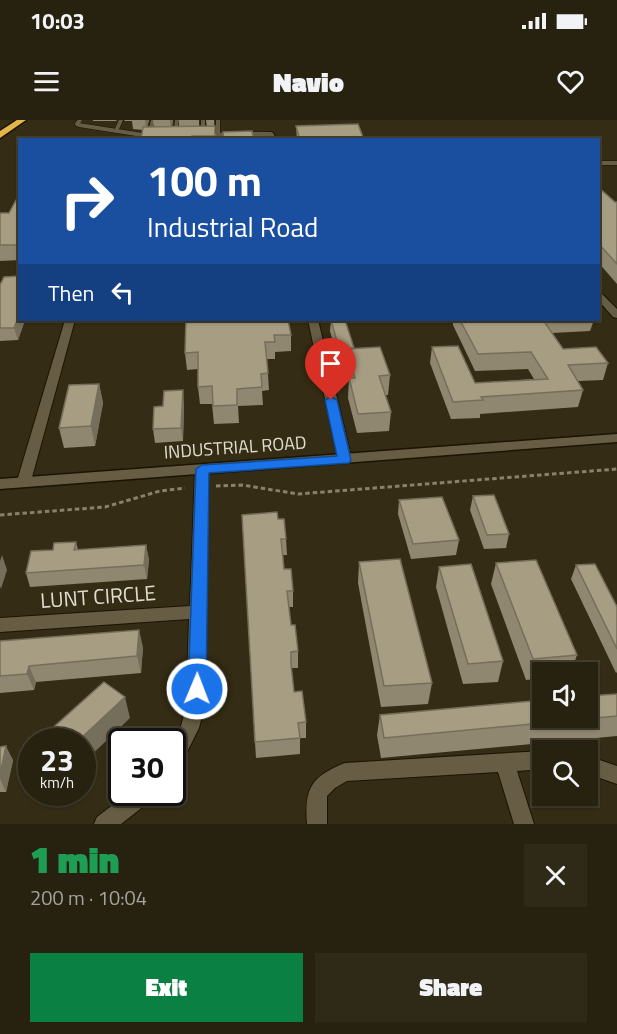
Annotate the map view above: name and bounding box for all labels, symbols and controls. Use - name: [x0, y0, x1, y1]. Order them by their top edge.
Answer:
- text: 10:03: [30, 4, 85, 38]
- text: Navio: [273, 61, 344, 102]
- icon: menu: [30, 65, 63, 98]
- icon: heart: [554, 65, 587, 98]
- text: 100 m: [147, 148, 262, 212]
- icon: right: [48, 162, 126, 240]
- text: Industrial Road: [147, 206, 318, 247]
- text: Then: [48, 276, 94, 310]
- icon: left: [106, 276, 139, 309]
- pin: [305, 338, 356, 400]
- icon: arrive: [314, 347, 347, 380]
- street label: INDUSTRIAL ROAD: [163, 429, 307, 465]
- street label: LUNT CIRCLE: [39, 576, 157, 616]
- position arrow: [165, 657, 229, 721]
- map controls: [532, 662, 598, 806]
- button: sound: [532, 662, 598, 728]
- speed limit sign: 30: [108, 728, 186, 806]
- text: 23: [40, 737, 74, 783]
- button: search: [532, 740, 598, 806]
- text: km/h: [40, 771, 74, 794]
- text: 1 min: [30, 832, 119, 887]
- button: close: [524, 844, 587, 907]
- text: 200 m · 10:04: [30, 882, 147, 913]
- button: Exit: [30, 953, 303, 1022]
- button: Share: [315, 953, 587, 1022]

